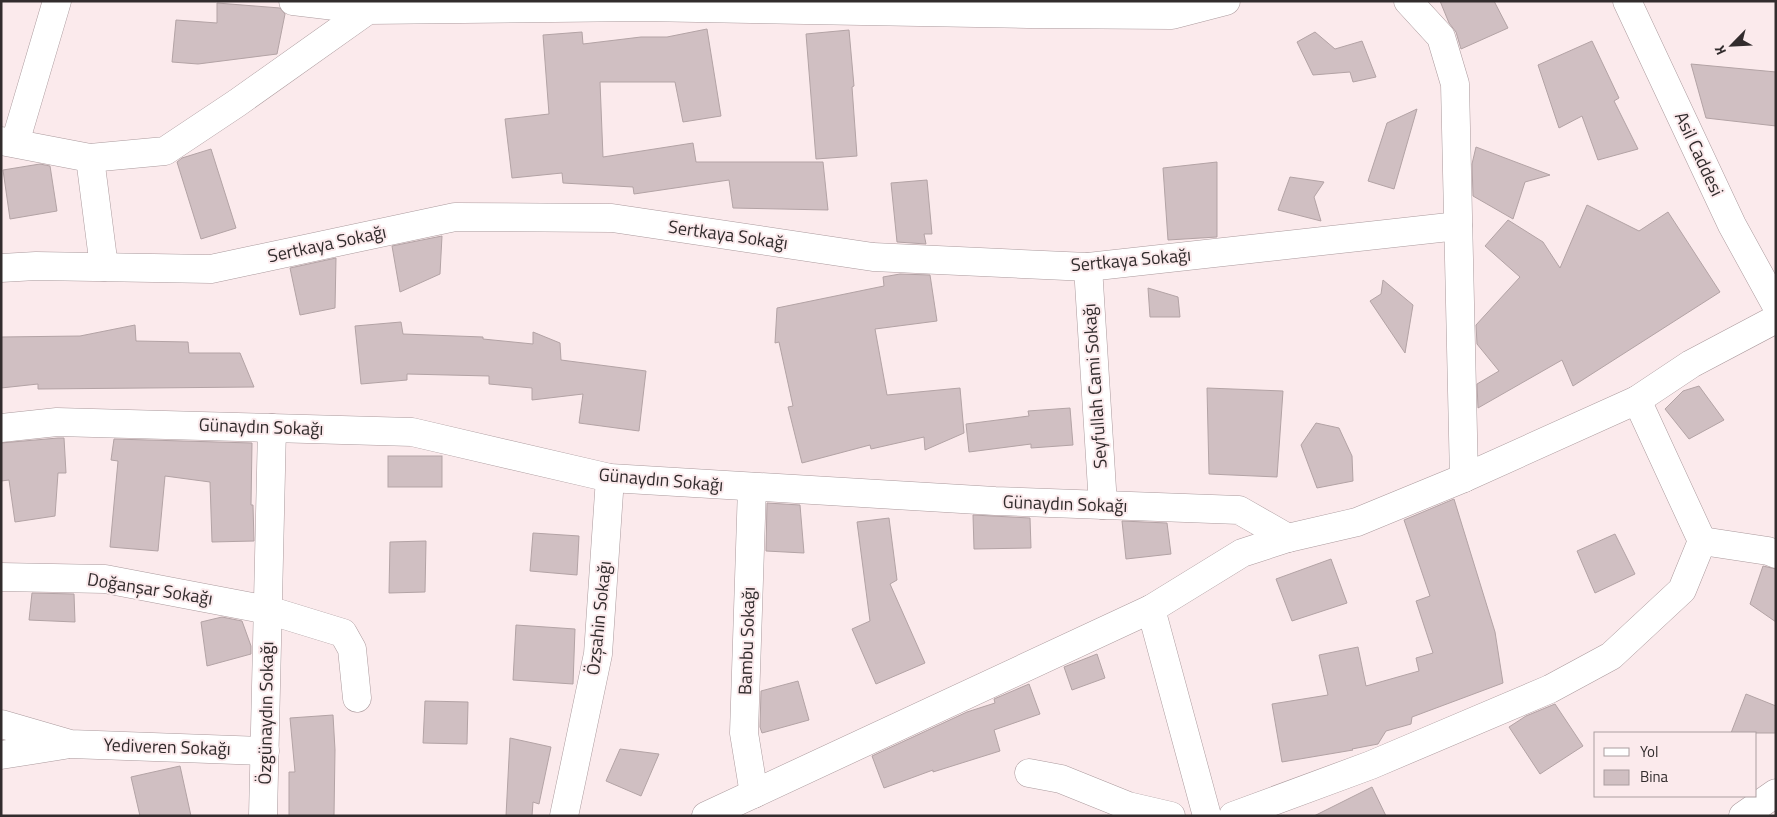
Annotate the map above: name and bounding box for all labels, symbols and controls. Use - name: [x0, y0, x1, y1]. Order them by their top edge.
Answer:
- north arrow: [1707, 20, 1757, 70]
- text: K: [1708, 42, 1731, 59]
- street label: Asil Caddesi: [1668, 107, 1731, 200]
- street label: Sertkaya Sokağı: [667, 213, 790, 256]
- street label: Sertkaya Sokağı: [265, 218, 389, 269]
- street label: Sertkaya Sokağı: [1070, 241, 1192, 278]
- street label: Seyfullah Cami Sokağı: [1075, 302, 1114, 470]
- street label: Günaydın Sokağı: [198, 411, 324, 442]
- street label: Günaydın Sokağı: [598, 461, 724, 498]
- street label: Günaydın Sokağı: [1002, 488, 1128, 519]
- street label: Özşahin Sokağı: [579, 559, 618, 676]
- street label: Doğanşar Sokağı: [85, 565, 215, 612]
- street label: Bambu Sokağı: [731, 586, 762, 696]
- street label: Özgünaydın Sokağı: [251, 641, 280, 785]
- street label: Yediveren Sokağı: [103, 731, 231, 762]
- legend: [1594, 732, 1757, 797]
- text: Yol: [1640, 740, 1658, 763]
- text: Bina: [1640, 765, 1669, 788]

